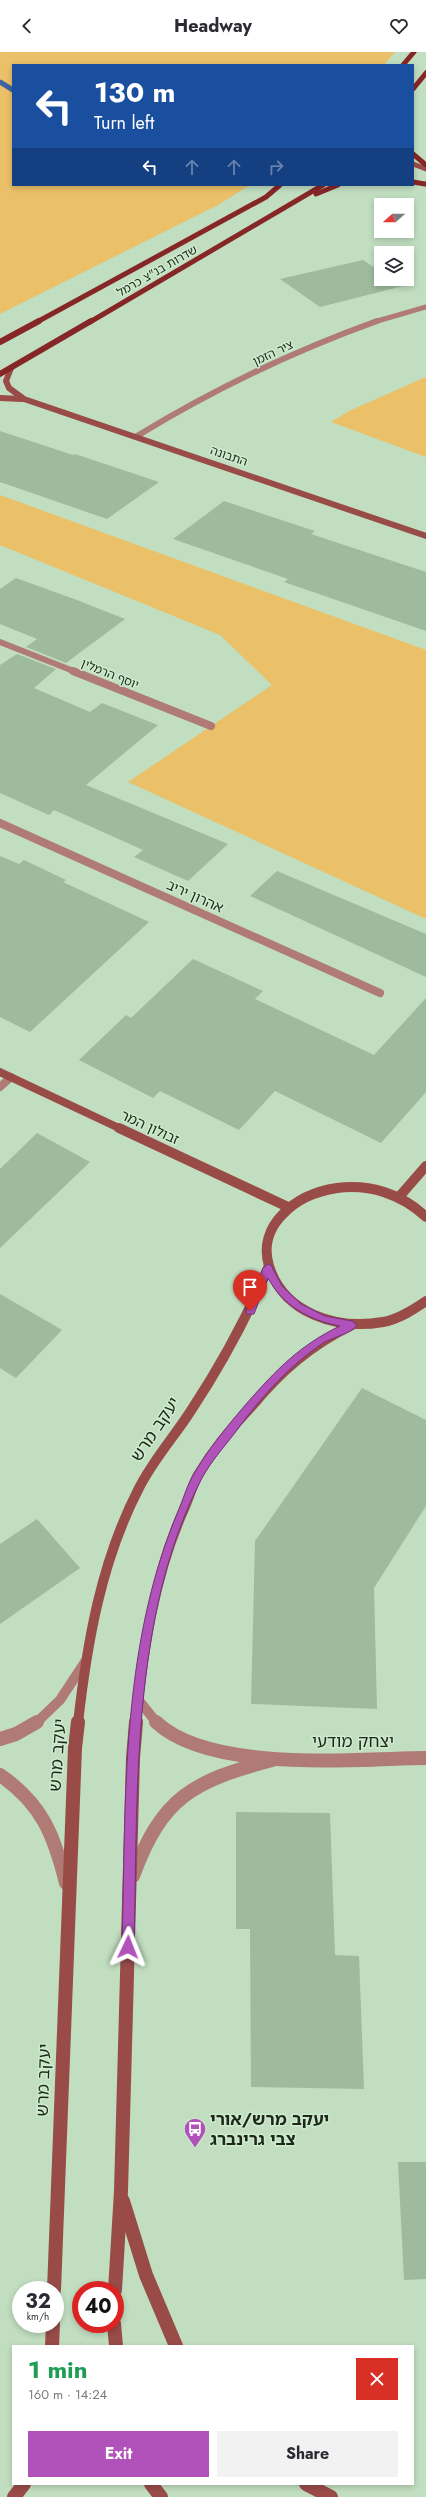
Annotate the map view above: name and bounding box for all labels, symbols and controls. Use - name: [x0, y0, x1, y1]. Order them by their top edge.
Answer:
- text: Headway: [174, 13, 252, 39]
- icon: back: [16, 15, 38, 37]
- icon: heart: [388, 15, 410, 37]
- text: 130 m: [94, 72, 176, 113]
- icon: left: [28, 80, 80, 132]
- text: Turn left: [94, 110, 154, 136]
- icon: left: [139, 156, 161, 178]
- icon: ahead: [181, 156, 203, 178]
- icon: ahead: [223, 156, 245, 178]
- icon: right: [265, 156, 287, 178]
- north arrow: [374, 198, 414, 238]
- map controls: [374, 198, 414, 286]
- street label: שדרות בנ"צ כרמל: [113, 241, 201, 301]
- button: layers: [374, 246, 414, 286]
- street label: ציר הזמן: [250, 336, 297, 370]
- street label: התבונה: [208, 441, 250, 471]
- street label: יוסף הרמלין: [78, 654, 142, 694]
- street label: אהרון יריב: [163, 875, 227, 917]
- street label: זבולון המר: [118, 1105, 183, 1149]
- pin: [233, 1270, 267, 1311]
- icon: arrive: [239, 1276, 261, 1298]
- street label: יעקב מרש: [125, 1392, 185, 1466]
- street label: יעקב מרש: [42, 1718, 72, 1792]
- street label: יצחק מודעי: [312, 1729, 394, 1753]
- position arrow: [107, 1926, 149, 1968]
- street label: יעקב מרש: [30, 2043, 56, 2117]
- place label: יעקב מרש/אורי צבי גרינברג: [210, 2107, 329, 2151]
- bus stop icon: יעקב מרש/אורי צבי גרינברג: [182, 2116, 208, 2149]
- speed limit sign: 40: [72, 2281, 124, 2333]
- text: 32: [25, 2287, 51, 2316]
- text: km/h: [27, 2309, 49, 2324]
- text: 1 min: [28, 2352, 88, 2387]
- button: close: [356, 2358, 398, 2400]
- text: 160 m · 14:24: [28, 2385, 107, 2404]
- button: Exit: [28, 2431, 209, 2477]
- button: Share: [217, 2431, 398, 2477]

